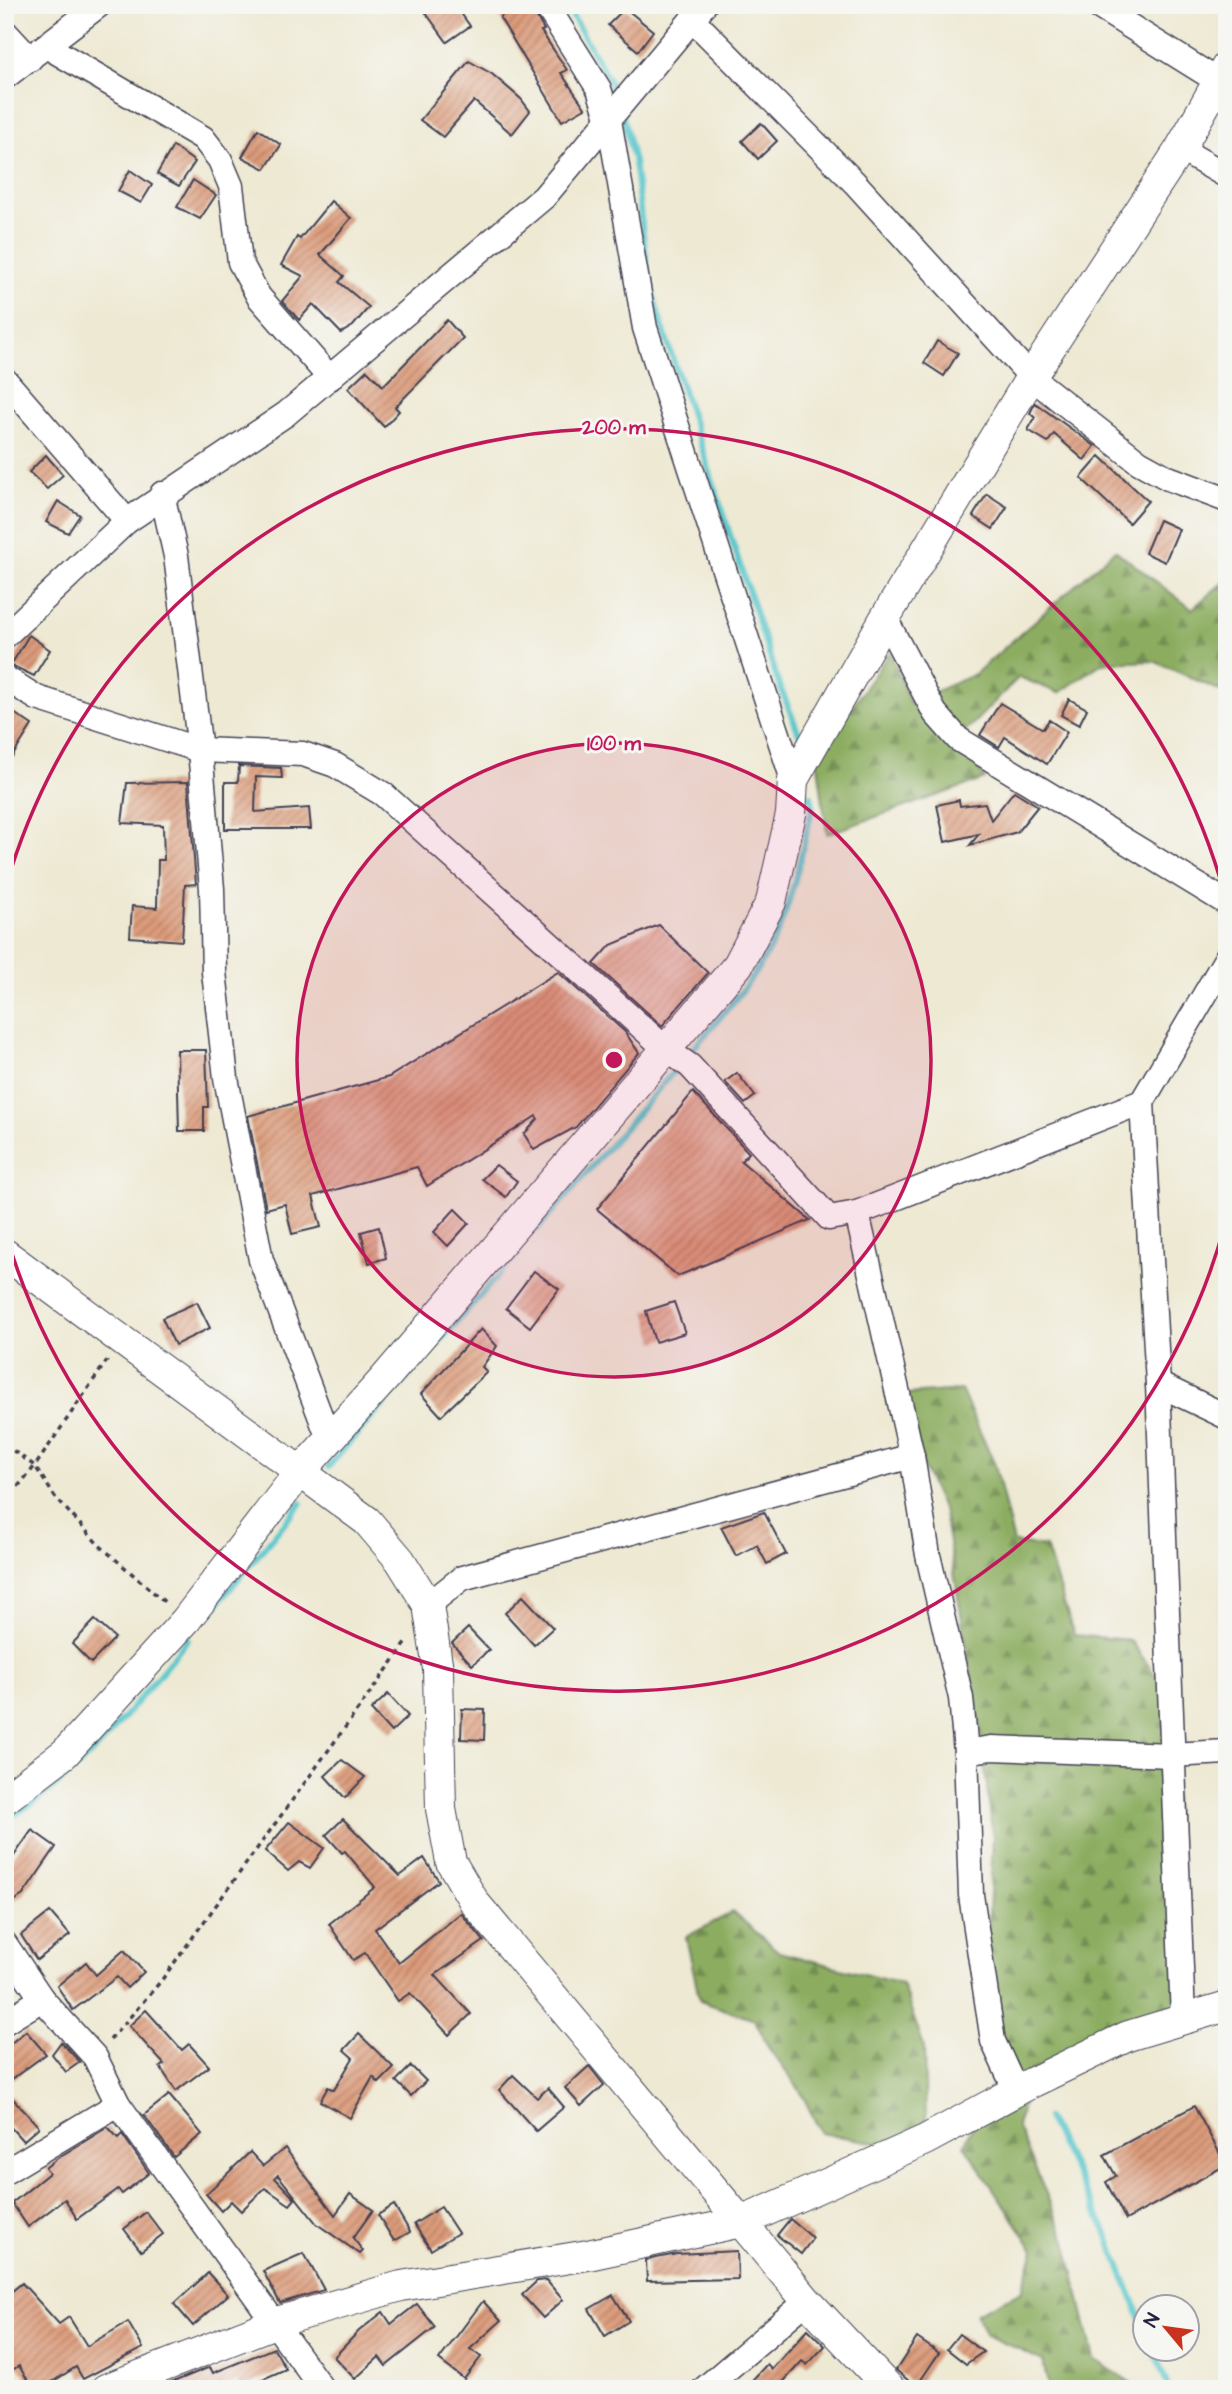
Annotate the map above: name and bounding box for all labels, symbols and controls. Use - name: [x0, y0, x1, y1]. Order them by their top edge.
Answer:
- text: 200 m: [581, 413, 646, 442]
- text: 100 m: [587, 729, 642, 758]
- centre of rings: [602, 1048, 626, 1072]
- north arrow: [1130, 2292, 1200, 2362]
- text: N: [1138, 2309, 1167, 2332]

